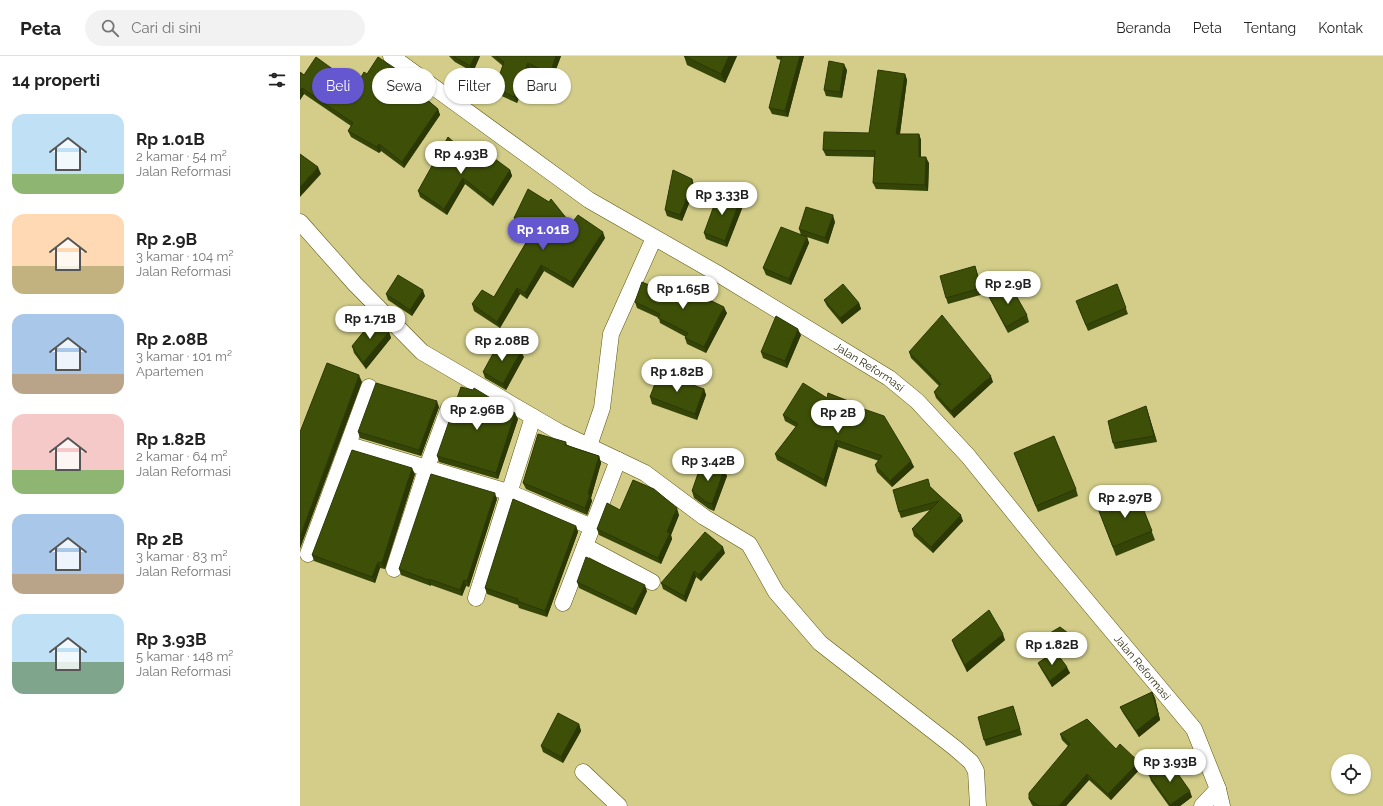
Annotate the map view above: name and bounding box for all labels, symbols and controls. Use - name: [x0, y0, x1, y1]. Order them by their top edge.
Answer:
- search box: [85, 10, 365, 46]
- text: Peta: [20, 17, 61, 39]
- icon: search: [99, 17, 121, 39]
- text: Cari di sini: [131, 19, 201, 37]
- text: Beranda: [1116, 20, 1171, 36]
- text: Peta: [1193, 20, 1222, 36]
- text: Tentang: [1244, 20, 1296, 36]
- text: Kontak: [1318, 20, 1363, 36]
- chip: Beli: [312, 68, 364, 104]
- chip: Sewa: [372, 68, 436, 104]
- chip: Filter: [444, 68, 505, 104]
- chip: Baru: [513, 68, 571, 104]
- icon: filters: [266, 69, 288, 91]
- text: 14 properti: [12, 70, 100, 90]
- text: Rp 1.01B: [136, 129, 205, 149]
- icon: home: [44, 130, 92, 178]
- pin: Rp 4.93B: [420, 141, 502, 175]
- text: Rp 4.93B: [434, 146, 488, 161]
- text: 2 kamar · 54 m²: [136, 149, 227, 164]
- text: Jalan Reformasi: [136, 164, 231, 179]
- pin: Rp 3.33B: [681, 182, 763, 216]
- text: Rp 3.33B: [695, 187, 749, 202]
- pin: Rp 1.01B: [502, 217, 584, 251]
- text: Rp 1.01B: [517, 222, 569, 237]
- text: Rp 2.9B: [136, 229, 197, 249]
- icon: home: [44, 230, 92, 278]
- text: 3 kamar · 104 m²: [136, 249, 234, 264]
- text: Jalan Reformasi: [136, 264, 231, 279]
- pin: Rp 2.9B: [971, 271, 1045, 305]
- pin: Rp 1.65B: [642, 276, 724, 310]
- text: Rp 2.9B: [985, 276, 1031, 291]
- text: Rp 1.65B: [656, 281, 710, 296]
- pin: Rp 1.71B: [329, 306, 411, 340]
- text: Rp 1.71B: [344, 311, 396, 326]
- pin: Rp 2.08B: [461, 328, 543, 362]
- text: Rp 2.08B: [136, 329, 208, 349]
- icon: home: [44, 330, 92, 378]
- text: Rp 2.08B: [475, 333, 529, 348]
- street label: Jalan Reformasi: [832, 340, 907, 394]
- text: 3 kamar · 101 m²: [136, 349, 232, 364]
- pin: Rp 1.82B: [636, 359, 718, 393]
- text: Apartemen: [136, 364, 204, 379]
- text: Rp 1.82B: [650, 364, 704, 379]
- pin: Rp 2.96B: [436, 397, 518, 431]
- pin: Rp 2B: [810, 400, 866, 434]
- text: Rp 2.96B: [450, 402, 504, 417]
- text: Rp 2B: [820, 405, 856, 420]
- text: Rp 1.82B: [136, 429, 206, 449]
- icon: home: [44, 430, 92, 478]
- pin: Rp 3.42B: [667, 448, 749, 482]
- text: 2 kamar · 64 m²: [136, 449, 228, 464]
- text: Rp 3.42B: [681, 453, 735, 468]
- text: Jalan Reformasi: [136, 464, 231, 479]
- pin: Rp 2.97B: [1084, 485, 1166, 519]
- text: Rp 2.97B: [1098, 490, 1152, 505]
- text: Rp 2B: [136, 529, 183, 549]
- icon: home: [44, 530, 92, 578]
- text: 3 kamar · 83 m²: [136, 549, 228, 564]
- text: Jalan Reformasi: [136, 564, 231, 579]
- text: Rp 3.93B: [136, 629, 206, 649]
- icon: home: [44, 630, 92, 678]
- pin: Rp 1.82B: [1011, 632, 1093, 666]
- street label: Jalan Reformasi: [1112, 632, 1173, 702]
- text: Rp 1.82B: [1025, 637, 1079, 652]
- text: 5 kamar · 148 m²: [136, 649, 233, 664]
- text: Jalan Reformasi: [136, 664, 231, 679]
- pin: Rp 3.93B: [1129, 749, 1211, 783]
- text: Rp 3.93B: [1143, 754, 1197, 769]
- map controls: [1331, 754, 1371, 794]
- button: locate: [1331, 754, 1371, 794]

